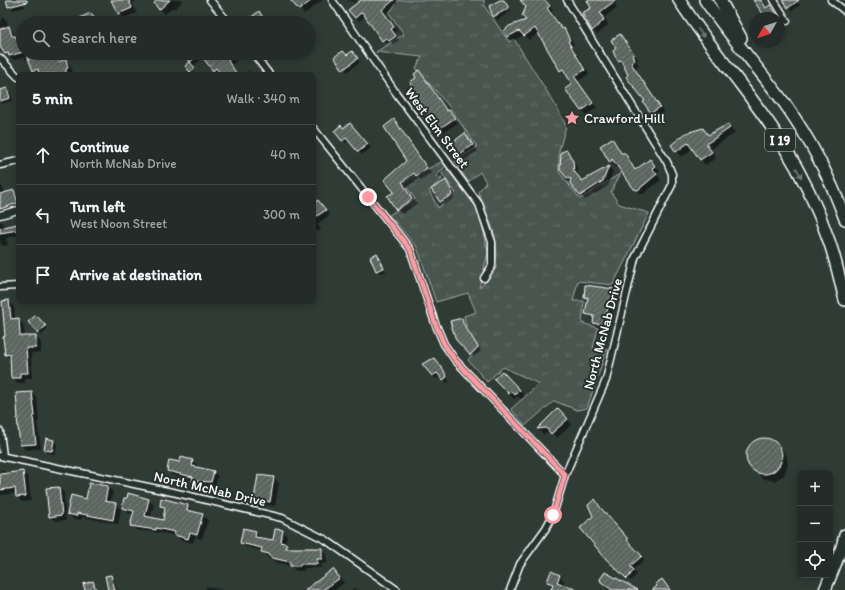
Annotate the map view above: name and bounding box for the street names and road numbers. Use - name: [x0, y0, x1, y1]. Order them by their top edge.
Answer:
- street label: West Elm Street: [401, 84, 473, 172]
- road number: I 19: [765, 129, 795, 151]
- street label: North McNab Drive: [580, 276, 626, 392]
- street label: North McNab Drive: [152, 468, 268, 510]

